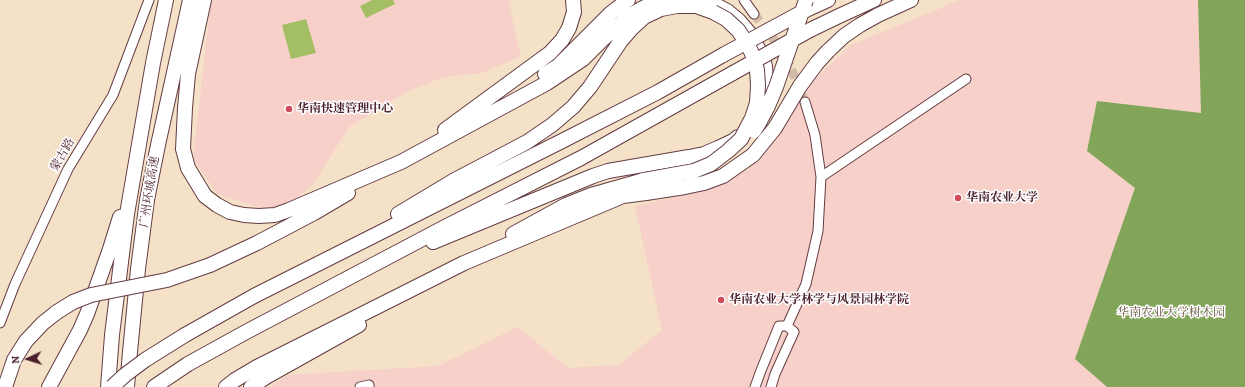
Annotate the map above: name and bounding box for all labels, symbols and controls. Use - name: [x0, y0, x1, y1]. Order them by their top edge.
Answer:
- place label: 华南快速管理中心: [297, 102, 393, 116]
- marker: 华南快速管理中心: [284, 104, 294, 114]
- street label: 蒙古路: [48, 136, 78, 174]
- street label: 广州环城高速: [137, 155, 163, 229]
- place label: 华南农业大学: [966, 191, 1038, 205]
- marker: 华南农业大学: [953, 193, 963, 203]
- place label: 华南农业大学林学与风景园林学院: [729, 293, 909, 307]
- marker: 华南农业大学林学与风景园林学院: [716, 295, 726, 305]
- park label: 华南农业大学树木园: [1117, 306, 1225, 320]
- north arrow: [8, 339, 48, 379]
- text: N: [8, 355, 23, 364]

